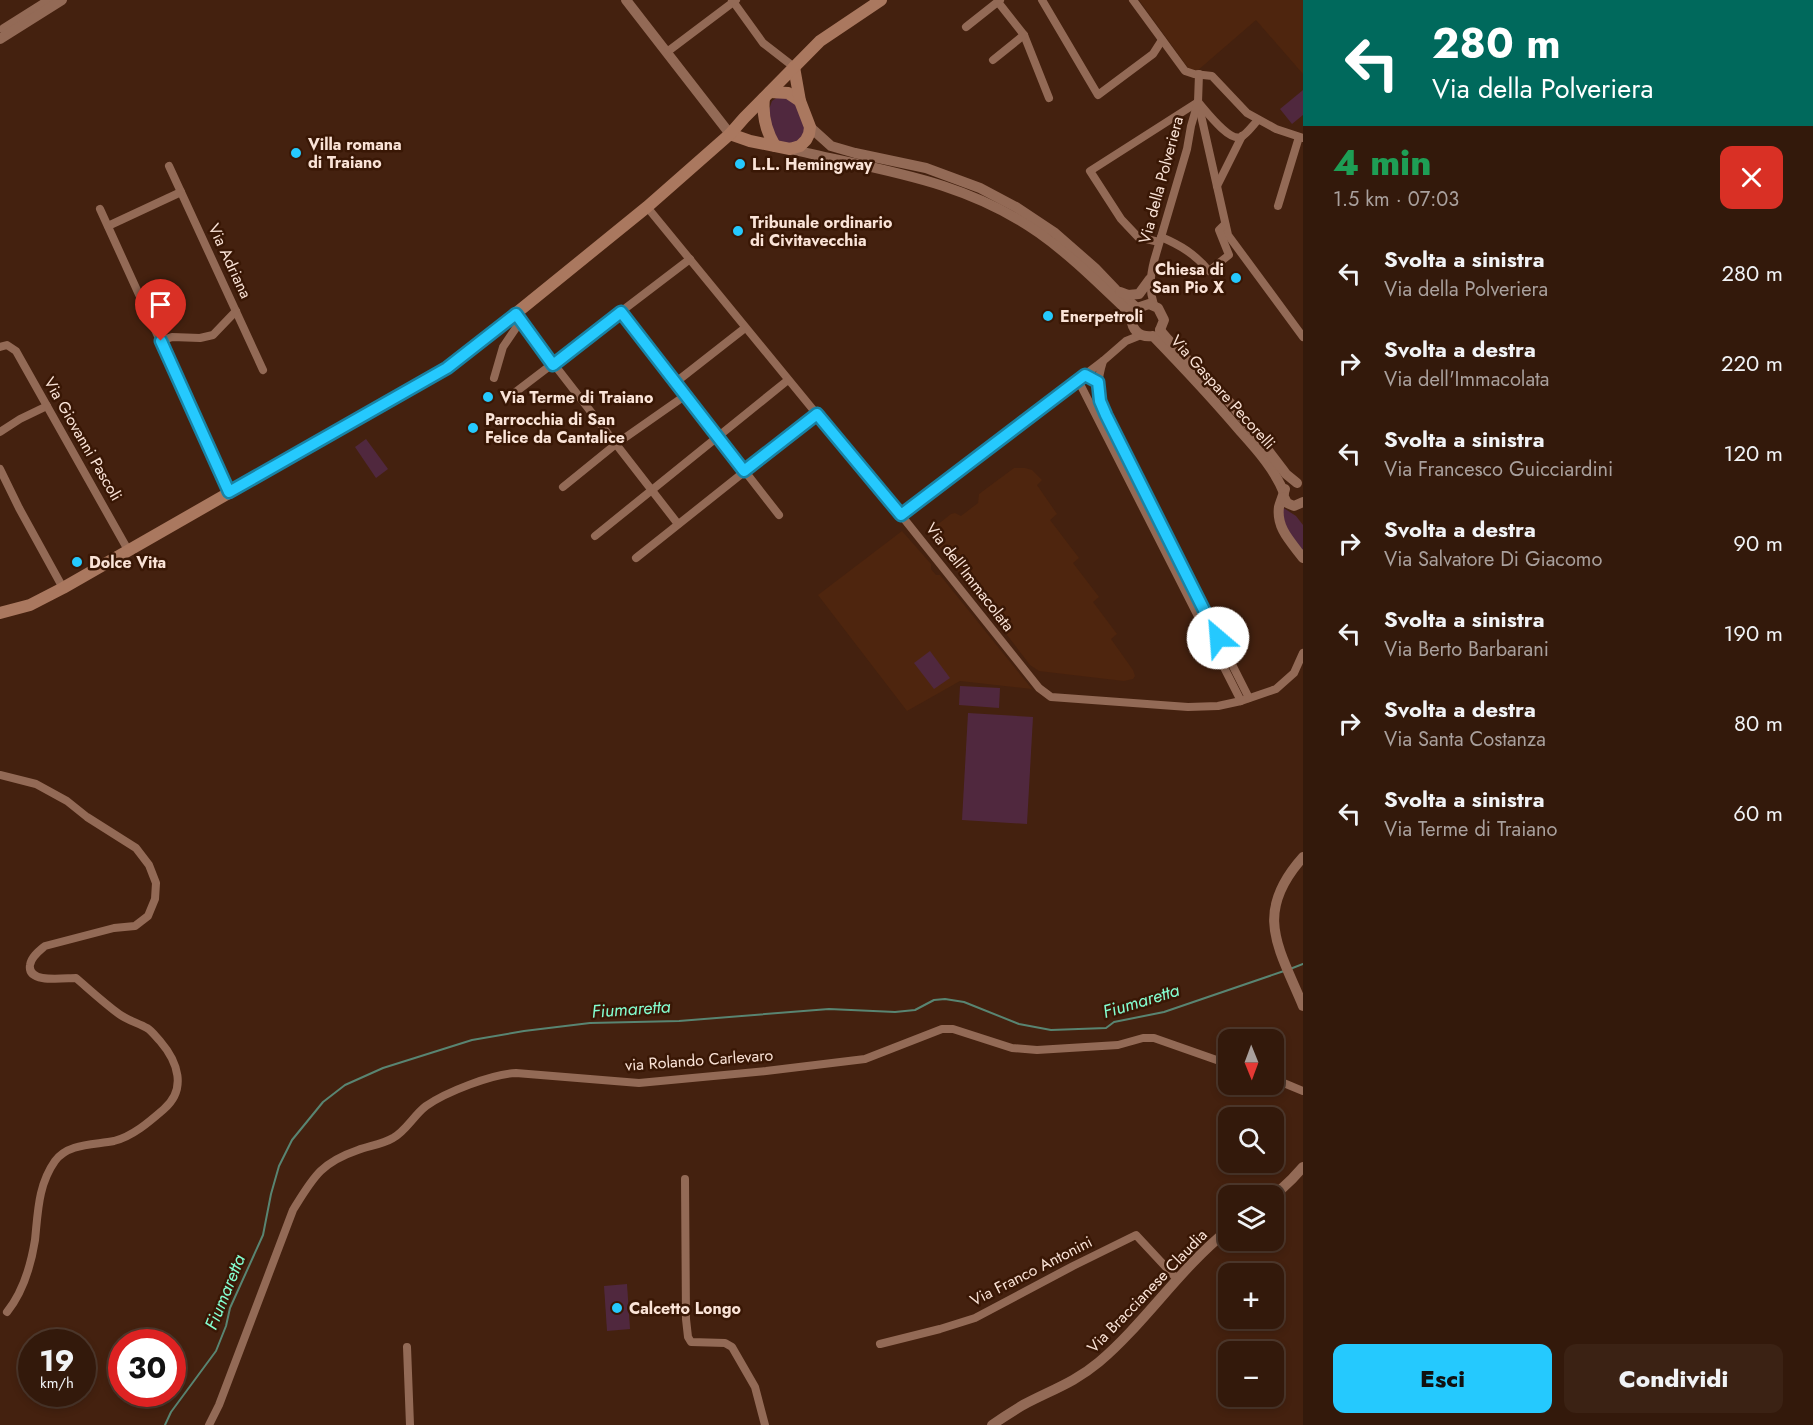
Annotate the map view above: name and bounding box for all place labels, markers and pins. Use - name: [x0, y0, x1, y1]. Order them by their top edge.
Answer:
- place label: Villa romana di Traiano: [307, 133, 402, 174]
- marker: Villa romana di Traiano: [289, 146, 303, 160]
- place label: L.L. Hemingway: [752, 153, 873, 176]
- marker: L.L. Hemingway: [733, 157, 747, 171]
- place label: Tribunale ordinario di Civitavecchia: [750, 211, 892, 252]
- marker: Tribunale ordinario di Civitavecchia: [731, 224, 745, 238]
- place label: Chiesa di San Pio X: [1152, 258, 1224, 299]
- marker: Chiesa di San Pio X: [1229, 271, 1243, 285]
- pin: [135, 279, 186, 341]
- place label: Enerpetroli: [1060, 305, 1143, 328]
- marker: Enerpetroli: [1041, 309, 1055, 323]
- place label: Via Terme di Traiano: [499, 386, 653, 409]
- marker: Via Terme di Traiano: [481, 390, 495, 404]
- place label: Parrocchia di San Felice da Cantalice: [485, 408, 625, 449]
- marker: Parrocchia di San Felice da Cantalice: [466, 421, 480, 435]
- place label: Dolce Vita: [89, 551, 166, 574]
- marker: Dolce Vita: [70, 555, 84, 569]
- place label: Calcetto Longo: [629, 1297, 741, 1320]
- marker: Calcetto Longo: [610, 1301, 624, 1315]

